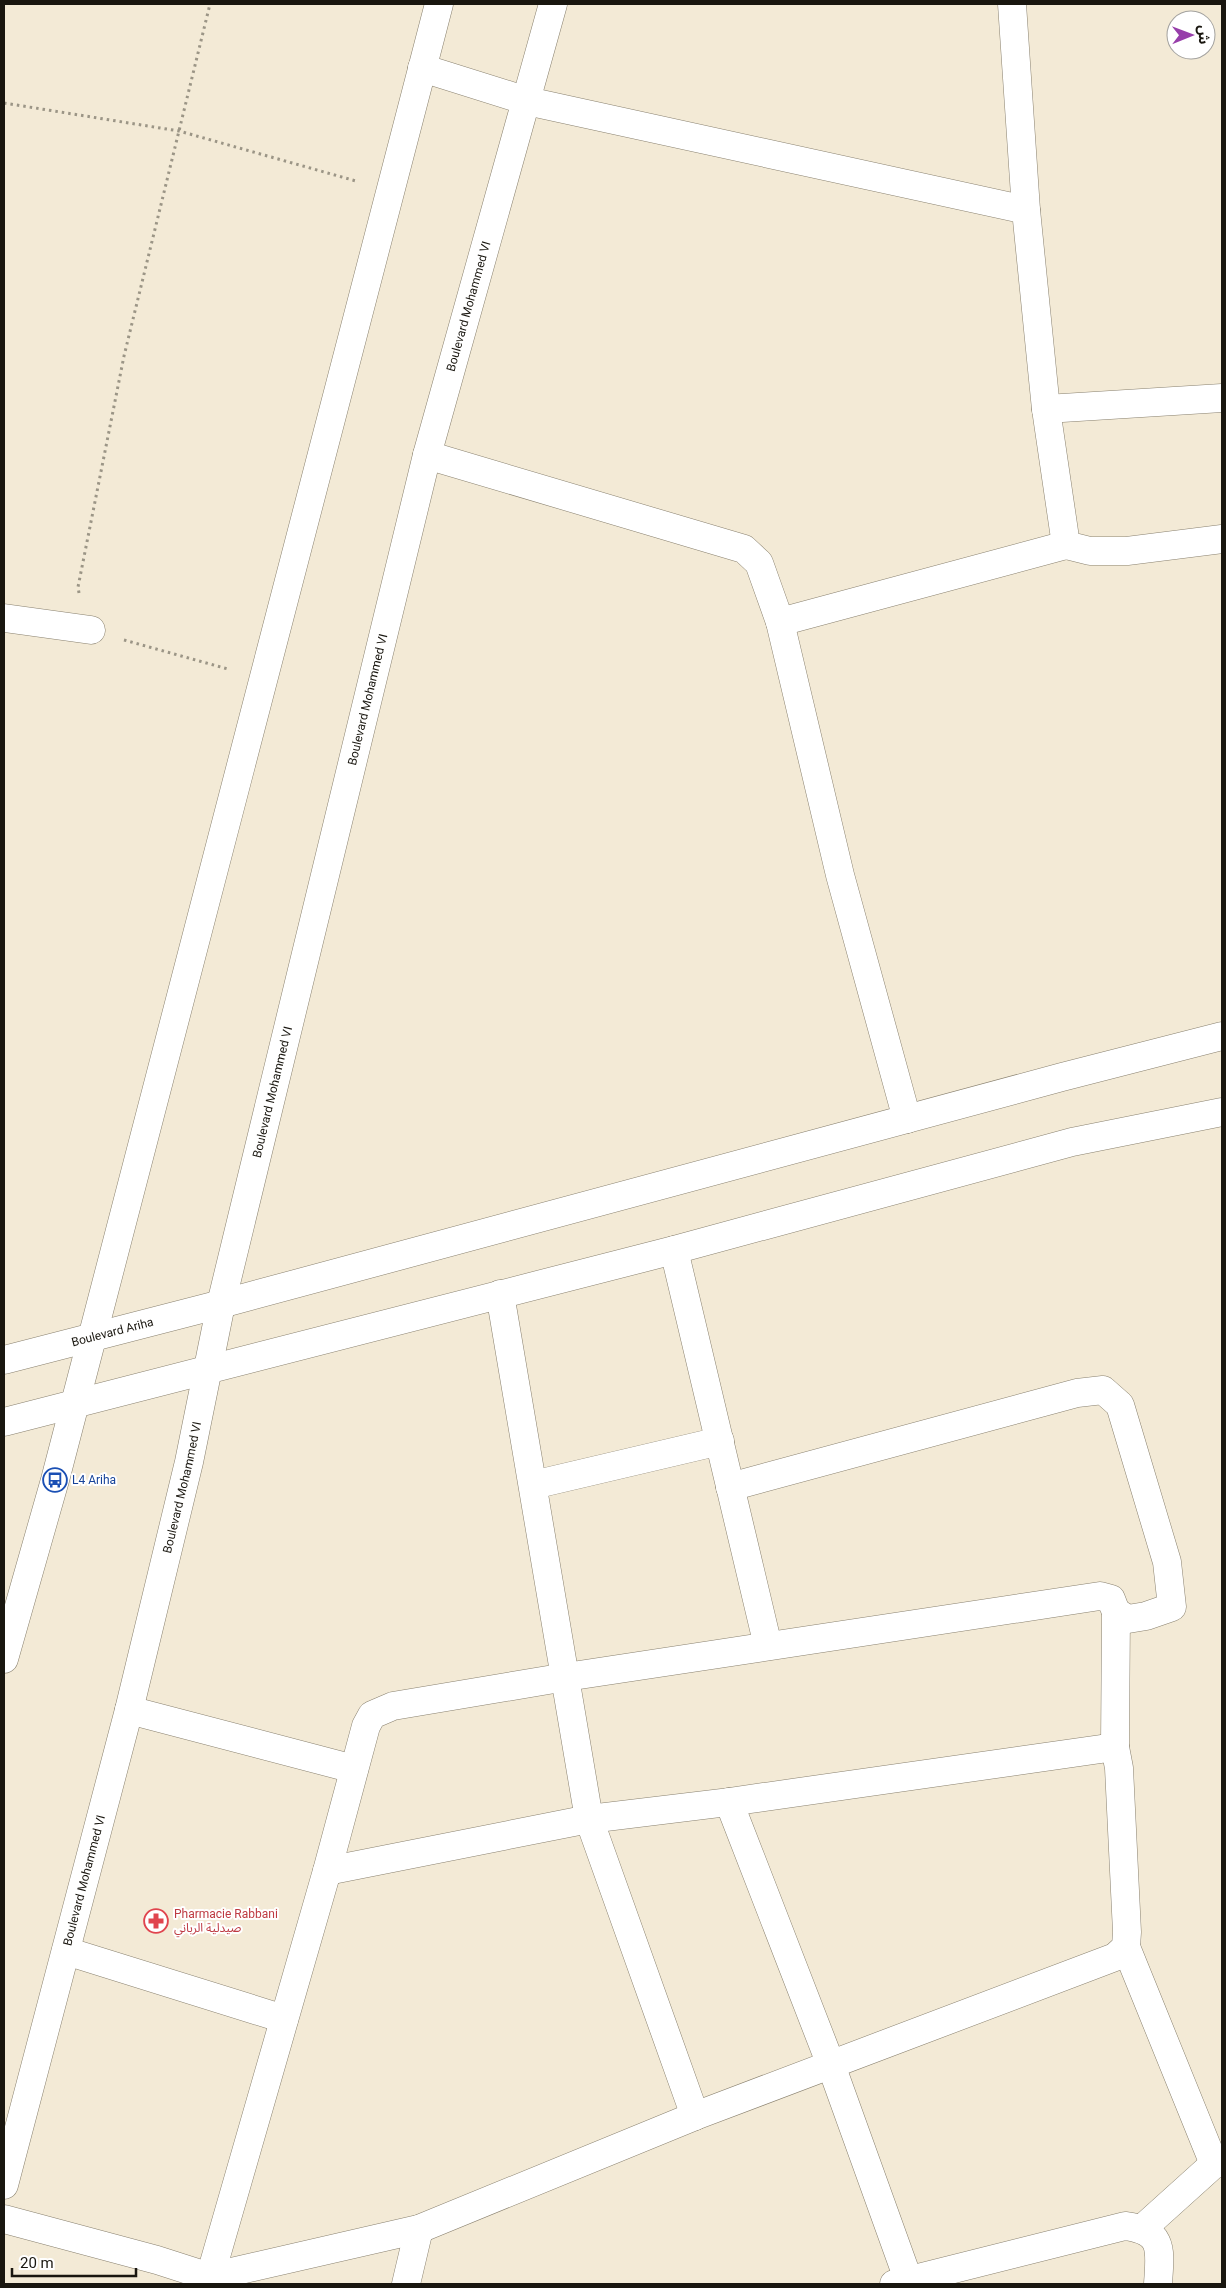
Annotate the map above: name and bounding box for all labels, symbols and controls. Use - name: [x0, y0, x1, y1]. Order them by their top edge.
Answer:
- north arrow: [1166, 10, 1216, 60]
- text: ش: [1196, 25, 1212, 45]
- street label: Boulevard Mohammed VI: [444, 240, 493, 373]
- street label: Boulevard Mohammed VI: [345, 632, 390, 767]
- street label: Boulevard Mohammed VI: [250, 1025, 295, 1159]
- street label: Boulevard Ariha: [70, 1315, 155, 1349]
- street label: Boulevard Mohammed VI: [160, 1420, 204, 1555]
- bus stop icon: L4 Ariha: [42, 1467, 68, 1493]
- place label: L4 Ariha: [72, 1473, 116, 1487]
- street label: Boulevard Mohammed VI: [60, 1813, 108, 1947]
- place label: Pharmacie Rabbani صيدلية الرباني: [174, 1907, 278, 1938]
- pharmacy icon: Pharmacie Rabbani صيدلية الرباني: [143, 1908, 169, 1934]
- scale bar: [12, 2246, 136, 2278]
- text: 20 m: [20, 2254, 54, 2272]

